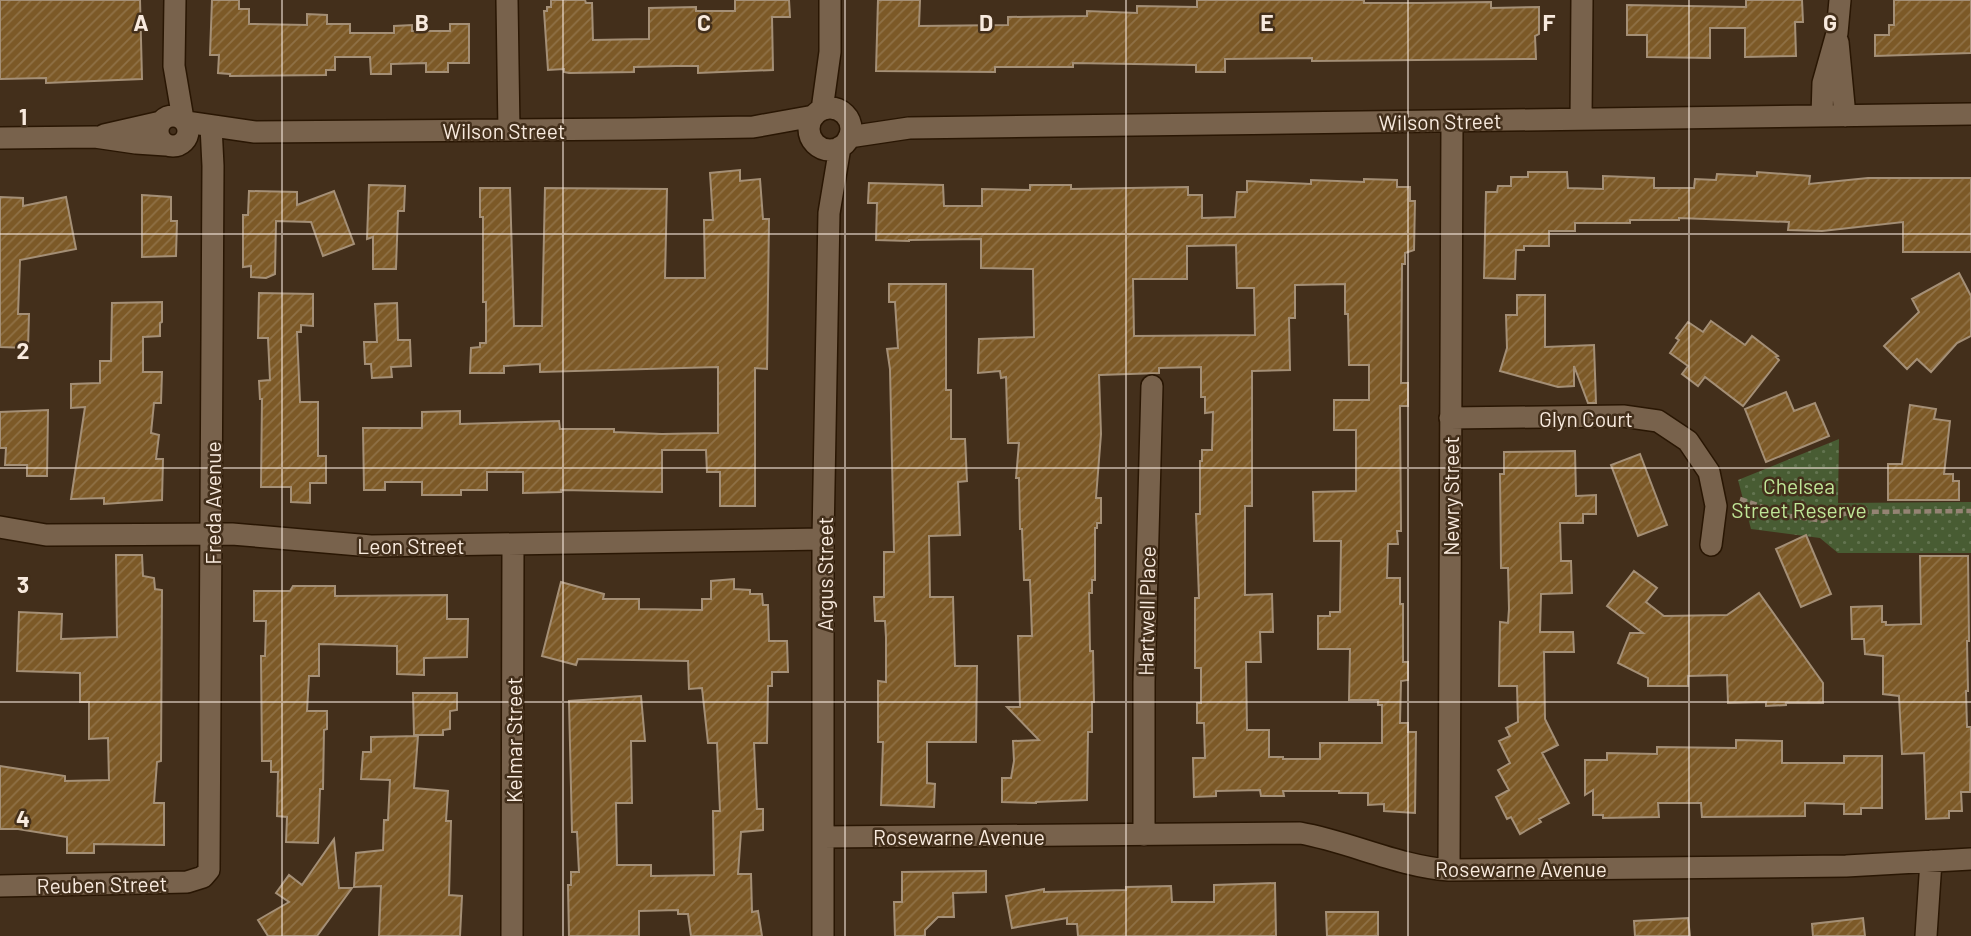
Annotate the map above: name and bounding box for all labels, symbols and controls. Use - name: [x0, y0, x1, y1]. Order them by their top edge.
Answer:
- text: A: [133, 8, 149, 36]
- text: B: [415, 8, 429, 36]
- text: C: [697, 8, 711, 36]
- text: D: [979, 8, 993, 36]
- text: E: [1260, 8, 1274, 36]
- text: F: [1543, 8, 1556, 36]
- text: G: [1823, 8, 1837, 36]
- text: 1: [19, 102, 27, 130]
- street label: Wilson Street: [1378, 107, 1502, 135]
- street label: Wilson Street: [442, 118, 566, 143]
- text: 2: [17, 336, 29, 364]
- street label: Glyn Court: [1539, 406, 1633, 431]
- street label: Newry Street: [1438, 436, 1463, 556]
- street label: Freda Avenue: [200, 441, 225, 565]
- park label: Chelsea Street Reserve: [1731, 473, 1867, 522]
- street label: Argus Street: [812, 517, 837, 631]
- street label: Leon Street: [357, 533, 465, 558]
- street label: Hartwell Place: [1132, 546, 1160, 676]
- text: 3: [17, 570, 29, 598]
- street label: Kelmar Street: [501, 677, 526, 803]
- text: 4: [16, 804, 30, 832]
- street label: Rosewarne Avenue: [873, 824, 1045, 849]
- street label: Rosewarne Avenue: [1435, 856, 1607, 881]
- street label: Reuben Street: [36, 870, 168, 898]

